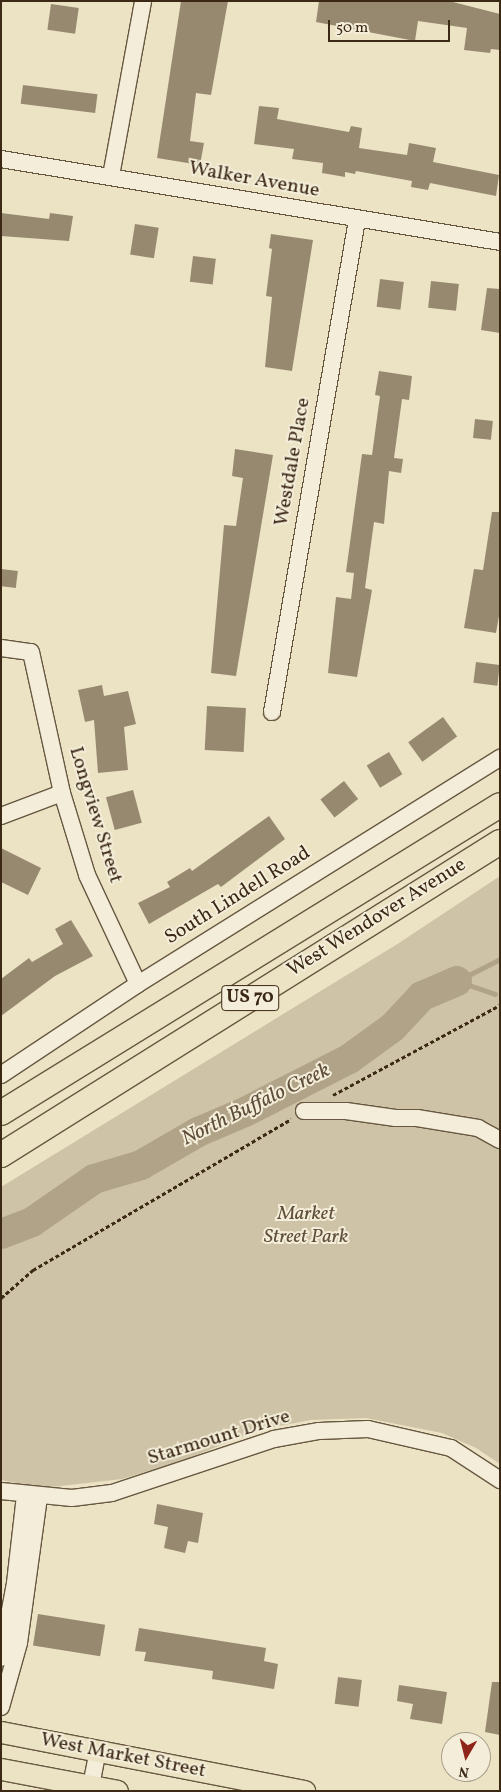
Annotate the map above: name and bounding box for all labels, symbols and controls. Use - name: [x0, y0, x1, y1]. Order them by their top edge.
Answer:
- scale bar: [331, 10, 454, 42]
- text: 50 m: [336, 18, 368, 39]
- street label: Walker Avenue: [187, 157, 321, 203]
- street label: Westdale Place: [270, 396, 316, 528]
- street label: Longview Street: [63, 744, 127, 886]
- street label: South Lindell Road: [161, 842, 315, 950]
- street label: West Wendover Avenue: [283, 853, 471, 983]
- road number: US 70: [220, 981, 280, 1014]
- water label: North Buffalo Creek: [178, 1058, 334, 1152]
- park label: Market Street Park: [264, 1203, 348, 1250]
- street label: Starmount Drive: [145, 1405, 293, 1471]
- street label: West Market Street: [38, 1728, 208, 1784]
- north arrow: [441, 1732, 491, 1782]
- text: N: [458, 1761, 470, 1781]

